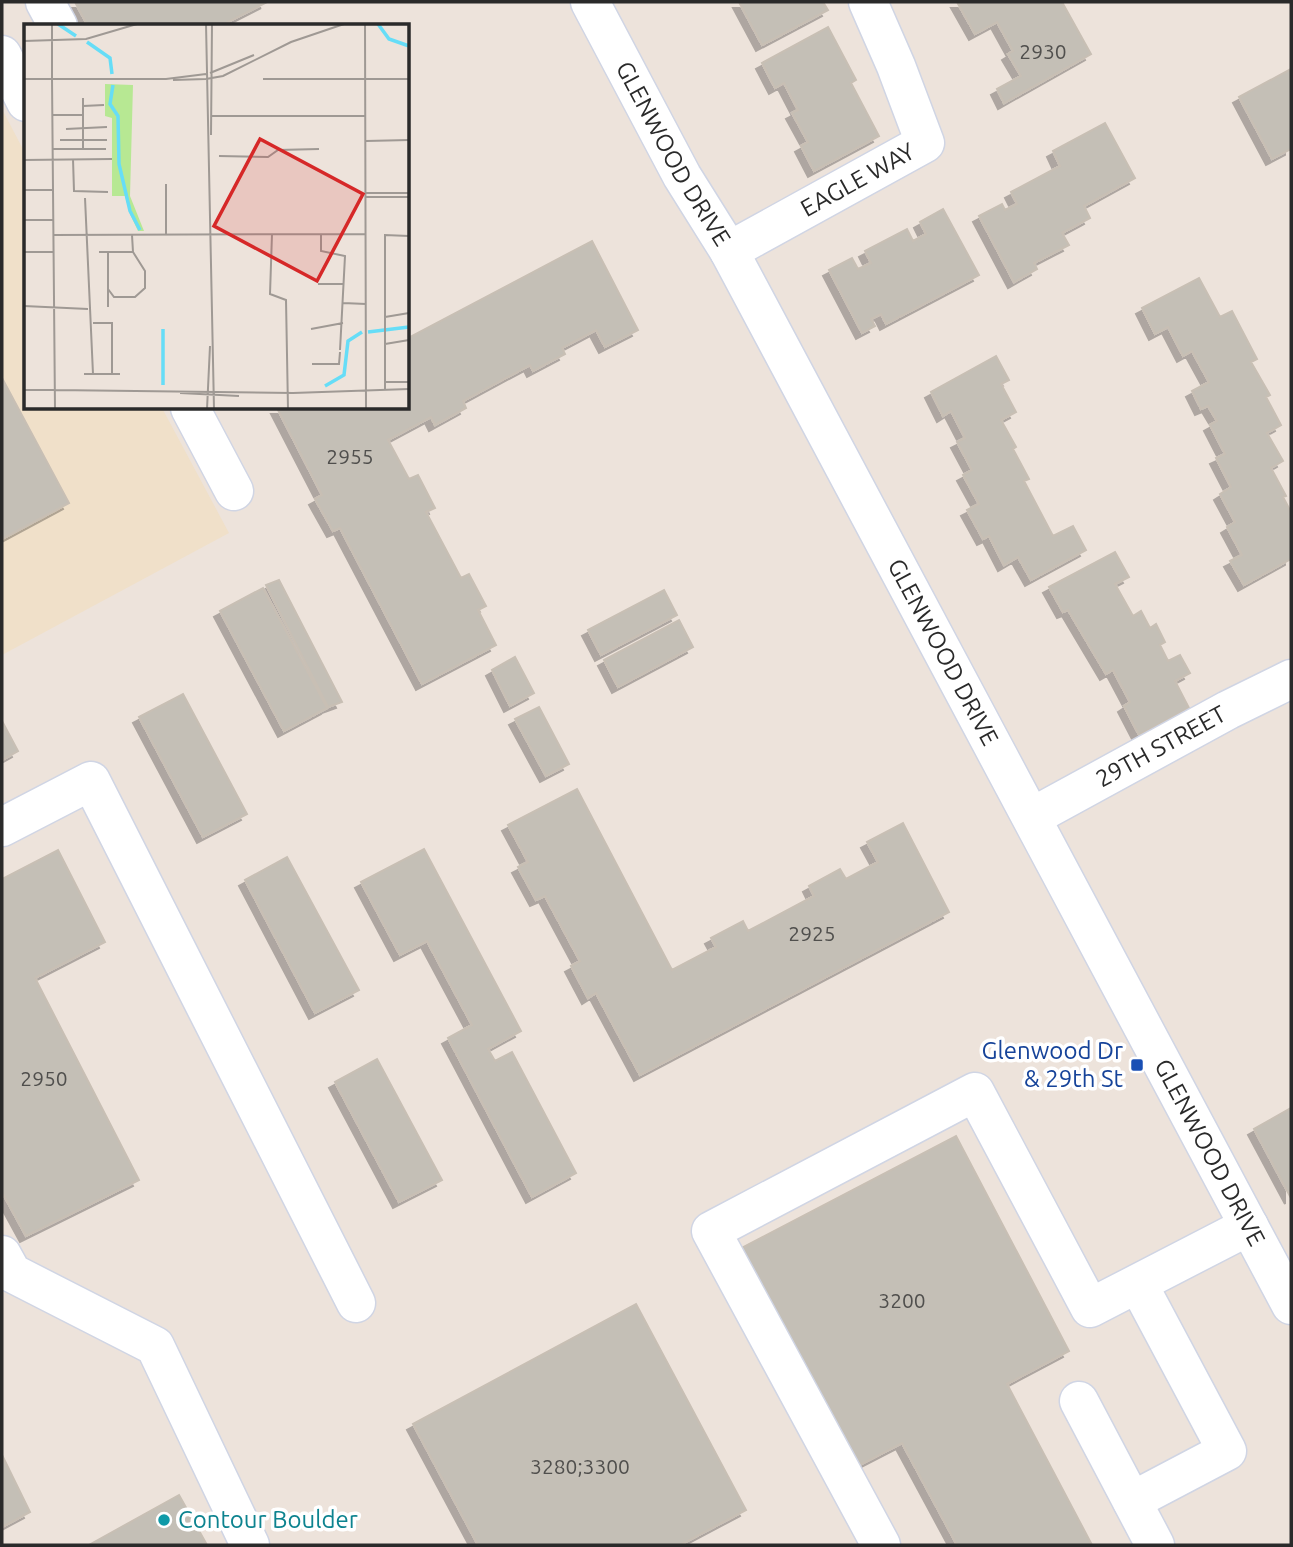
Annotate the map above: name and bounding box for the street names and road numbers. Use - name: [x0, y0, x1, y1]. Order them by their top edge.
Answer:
- street label: GLENWOOD DRIVE: [611, 57, 736, 251]
- street label: EAGLE WAY: [796, 137, 919, 222]
- street label: GLENWOOD DRIVE: [883, 554, 1004, 750]
- street label: 29TH STREET: [1091, 700, 1230, 792]
- street label: GLENWOOD DRIVE: [1149, 1054, 1271, 1250]

